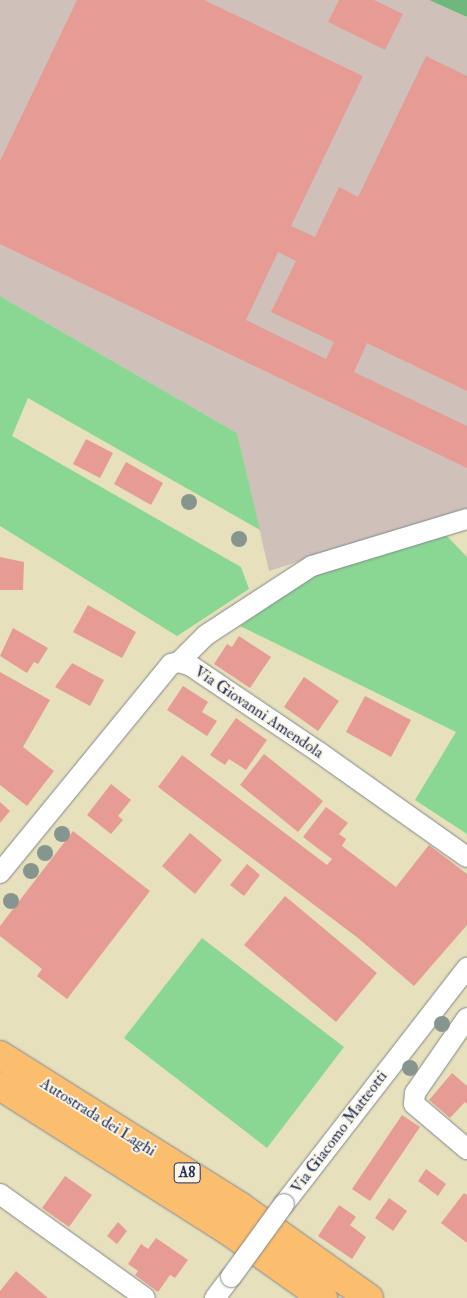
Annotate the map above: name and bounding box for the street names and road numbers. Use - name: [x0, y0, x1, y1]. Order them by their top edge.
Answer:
- street label: Via Giovanni Amendola: [191, 662, 327, 762]
- street label: Via Giacomo Matteotti: [287, 1067, 391, 1197]
- street label: Autostrada dei Laghi: [36, 1074, 160, 1160]
- road number: A8: [173, 1160, 201, 1186]

